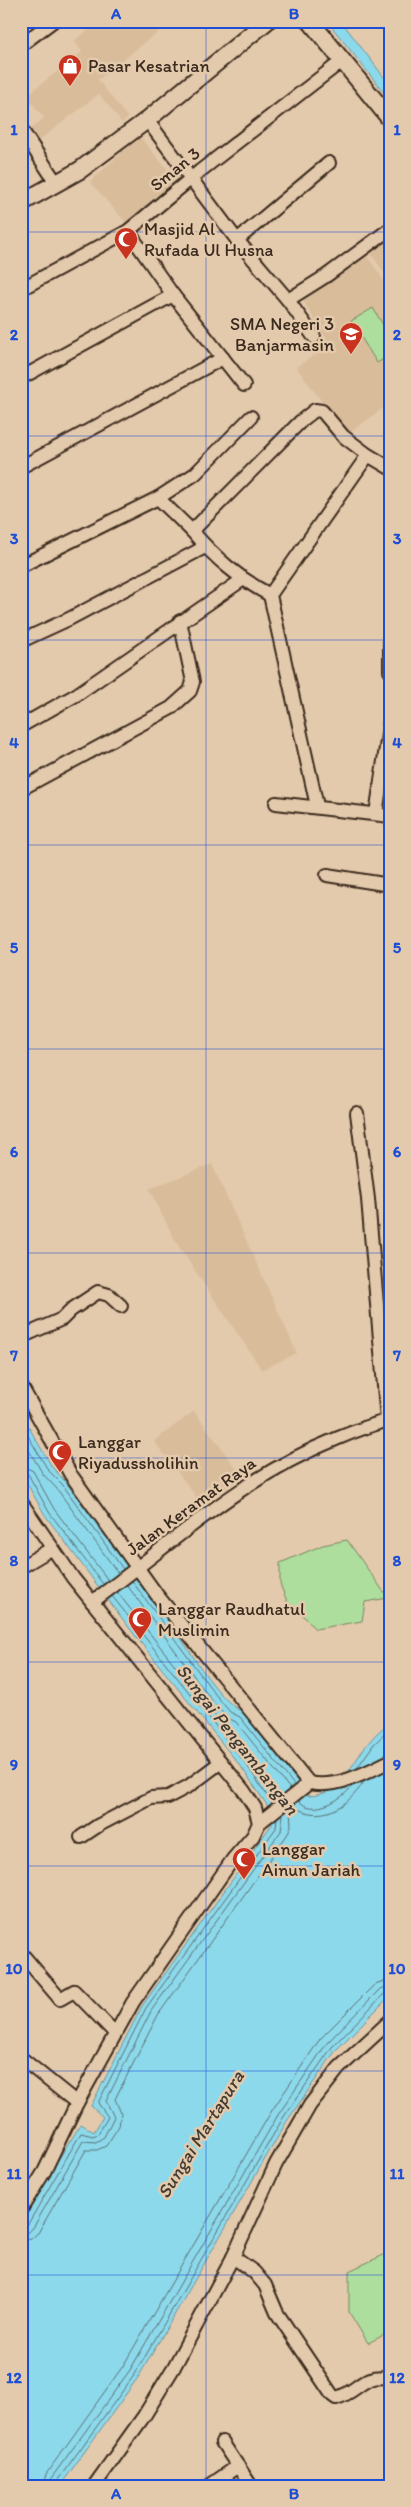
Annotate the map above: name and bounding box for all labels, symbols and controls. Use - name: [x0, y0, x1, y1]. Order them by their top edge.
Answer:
- text: A: [110, 4, 122, 23]
- text: B: [289, 4, 300, 23]
- shop icon: Pasar Kesatrian: [57, 53, 83, 87]
- place label: Pasar Kesatrian: [88, 55, 210, 77]
- text: 1: [10, 120, 18, 139]
- text: 1: [393, 120, 401, 139]
- street label: Sman 3: [146, 142, 205, 196]
- place label: Masjid Al Rufada Ul Husna: [144, 218, 274, 261]
- mosque icon: Masjid Al Rufada Ul Husna: [113, 226, 139, 260]
- place label: SMA Negeri 3 Banjarmasin: [230, 313, 334, 356]
- school or university icon: SMA Negeri 3 Banjarmasin: [338, 321, 364, 355]
- text: 2: [10, 325, 19, 344]
- text: 2: [393, 325, 402, 344]
- text: 3: [10, 529, 19, 548]
- text: 3: [393, 529, 402, 548]
- text: 4: [9, 733, 19, 752]
- text: 4: [392, 733, 402, 752]
- text: 5: [10, 938, 19, 957]
- text: 5: [393, 938, 402, 957]
- text: 6: [10, 1142, 19, 1161]
- text: 6: [393, 1142, 402, 1161]
- text: 7: [9, 1346, 18, 1365]
- text: 7: [392, 1346, 401, 1365]
- place label: Langgar Riyadussholihin: [78, 1431, 199, 1474]
- mosque icon: Langgar Riyadussholihin: [47, 1439, 73, 1473]
- street label: Jalan Keramat Raya: [122, 1451, 261, 1560]
- text: 8: [10, 1551, 19, 1570]
- text: 8: [393, 1551, 402, 1570]
- place label: Langgar Raudhatul Muslimin: [158, 1598, 305, 1641]
- mosque icon: Langgar Raudhatul Muslimin: [127, 1606, 153, 1640]
- water label: Sungai Pengambangan: [171, 1659, 304, 1820]
- text: 9: [10, 1755, 18, 1774]
- text: 9: [393, 1755, 401, 1774]
- place label: Langgar Ainun Jariah: [262, 1838, 361, 1881]
- mosque icon: Langgar Ainun Jariah: [231, 1846, 257, 1880]
- text: 10: [5, 1959, 23, 1978]
- text: 10: [388, 1959, 406, 1978]
- water label: Sungai Martapura: [152, 2066, 249, 2202]
- text: 11: [7, 2164, 22, 2183]
- text: 11: [390, 2164, 405, 2183]
- text: 12: [6, 2368, 23, 2387]
- text: 12: [389, 2368, 406, 2387]
- text: A: [110, 2484, 122, 2503]
- text: B: [289, 2484, 300, 2503]

